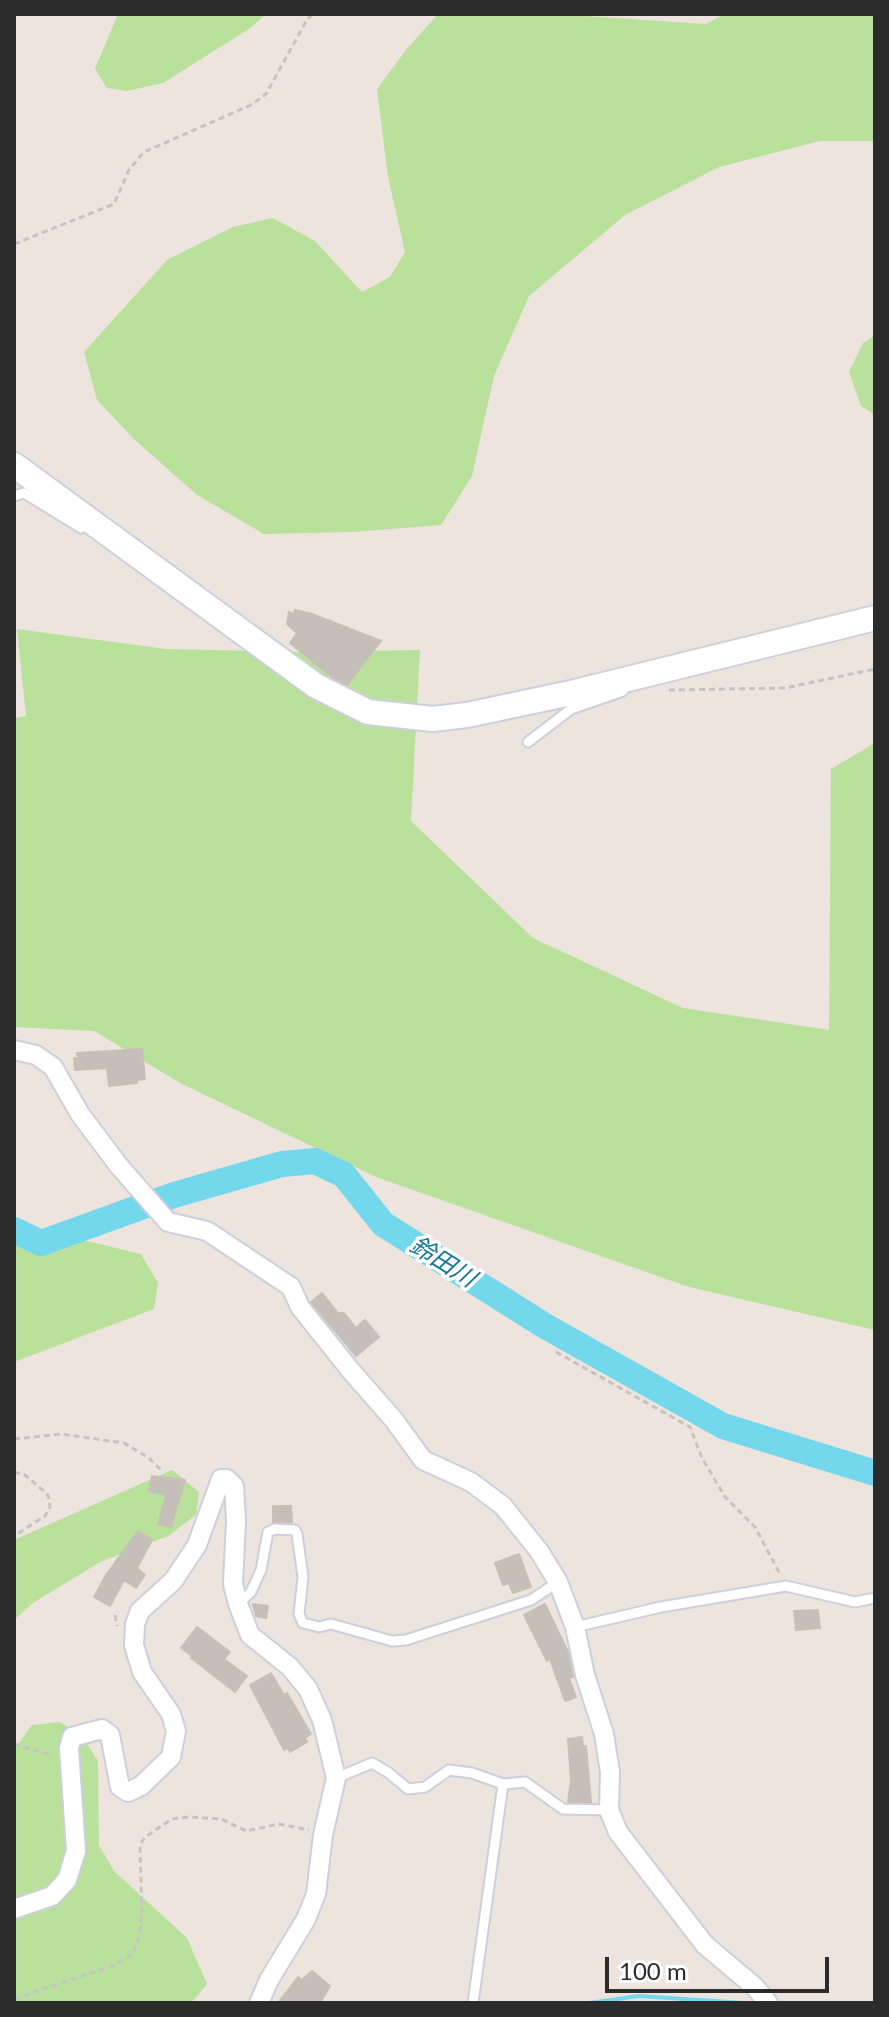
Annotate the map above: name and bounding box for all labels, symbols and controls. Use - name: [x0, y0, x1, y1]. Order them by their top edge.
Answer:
- water label: 鈴田川: [405, 1231, 481, 1293]
- scale bar: [609, 1941, 833, 1991]
- text: 100 m: [619, 1956, 687, 1985]

